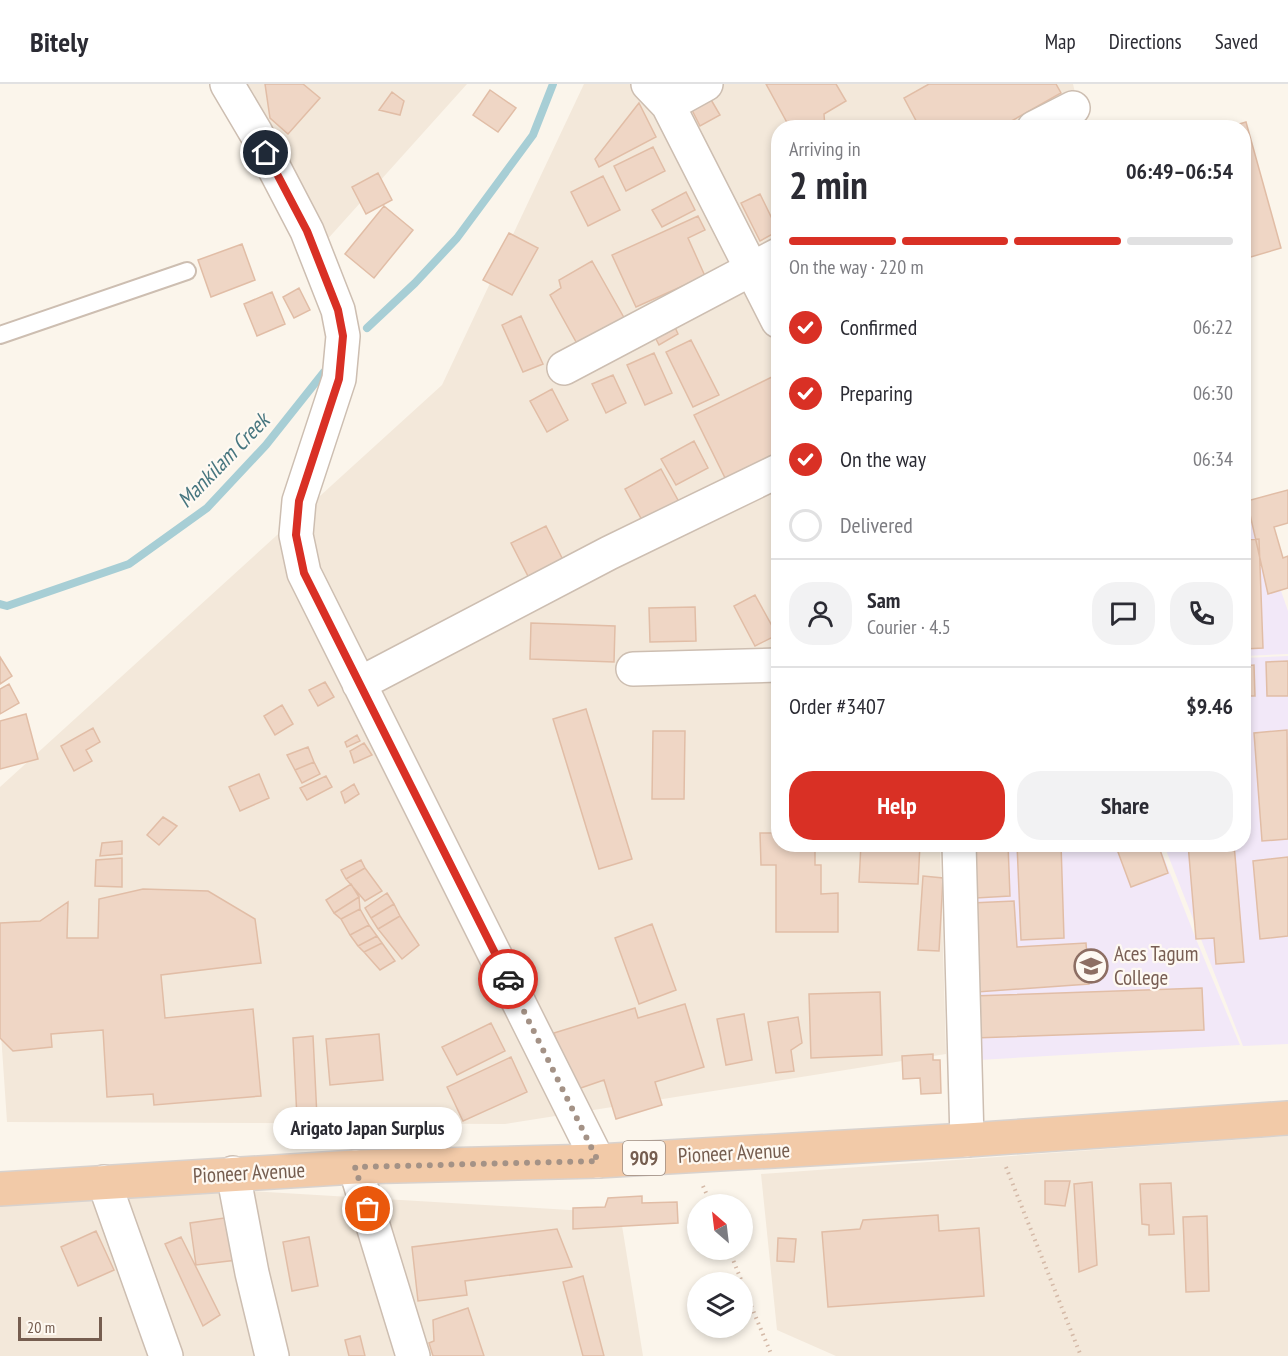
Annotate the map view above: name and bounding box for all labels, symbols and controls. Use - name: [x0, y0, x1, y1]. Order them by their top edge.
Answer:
- text: Bitely: [30, 23, 88, 60]
- text: Map: [1045, 28, 1076, 55]
- text: Directions: [1109, 28, 1182, 55]
- text: Saved: [1215, 28, 1258, 55]
- pin: [240, 127, 291, 178]
- icon: home: [249, 136, 282, 169]
- text: Arriving in: [789, 136, 861, 162]
- text: 06:49–06:54: [1126, 157, 1233, 185]
- text: 2 min: [789, 159, 868, 210]
- text: On the way · 220 m: [789, 254, 924, 280]
- icon: check: [789, 311, 822, 344]
- text: Confirmed: [840, 313, 917, 341]
- text: 06:22: [1193, 314, 1233, 340]
- icon: check: [789, 377, 822, 410]
- text: Preparing: [840, 379, 913, 407]
- text: 06:30: [1193, 380, 1233, 406]
- water label: Mankilam Creek: [171, 405, 277, 513]
- icon: check: [789, 443, 822, 476]
- text: On the way: [840, 445, 926, 473]
- text: 06:34: [1193, 446, 1233, 472]
- text: Delivered: [840, 511, 913, 539]
- button: person: [789, 582, 852, 645]
- button: chat: [1092, 582, 1155, 645]
- button: phone: [1170, 582, 1233, 645]
- text: Sam: [867, 586, 900, 614]
- text: Courier · 4.5: [867, 614, 951, 640]
- text: Order #3407: [789, 692, 886, 720]
- text: $9.46: [1186, 692, 1233, 720]
- button: Help: [789, 771, 1005, 840]
- button: Share: [1017, 771, 1233, 840]
- place label: Aces Tagum College: [1114, 940, 1198, 991]
- school or university icon: Aces Tagum College: [1073, 948, 1109, 984]
- courier: [478, 949, 538, 1009]
- icon: car: [492, 963, 525, 996]
- callout: Arigato Japan Surplus: [274, 1107, 463, 1149]
- text: Arigato Japan Surplus: [291, 1115, 444, 1141]
- street label: Pioneer Avenue: [677, 1136, 791, 1169]
- road number: 909: [623, 1141, 665, 1175]
- street label: Pioneer Avenue: [192, 1156, 306, 1189]
- pin: [342, 1183, 393, 1234]
- icon: bag: [351, 1192, 384, 1225]
- north arrow: [687, 1194, 753, 1260]
- map controls: [687, 1194, 753, 1338]
- button: layers: [687, 1272, 753, 1338]
- scale bar: [18, 1314, 102, 1342]
- text: 20 m: [27, 1317, 55, 1337]

